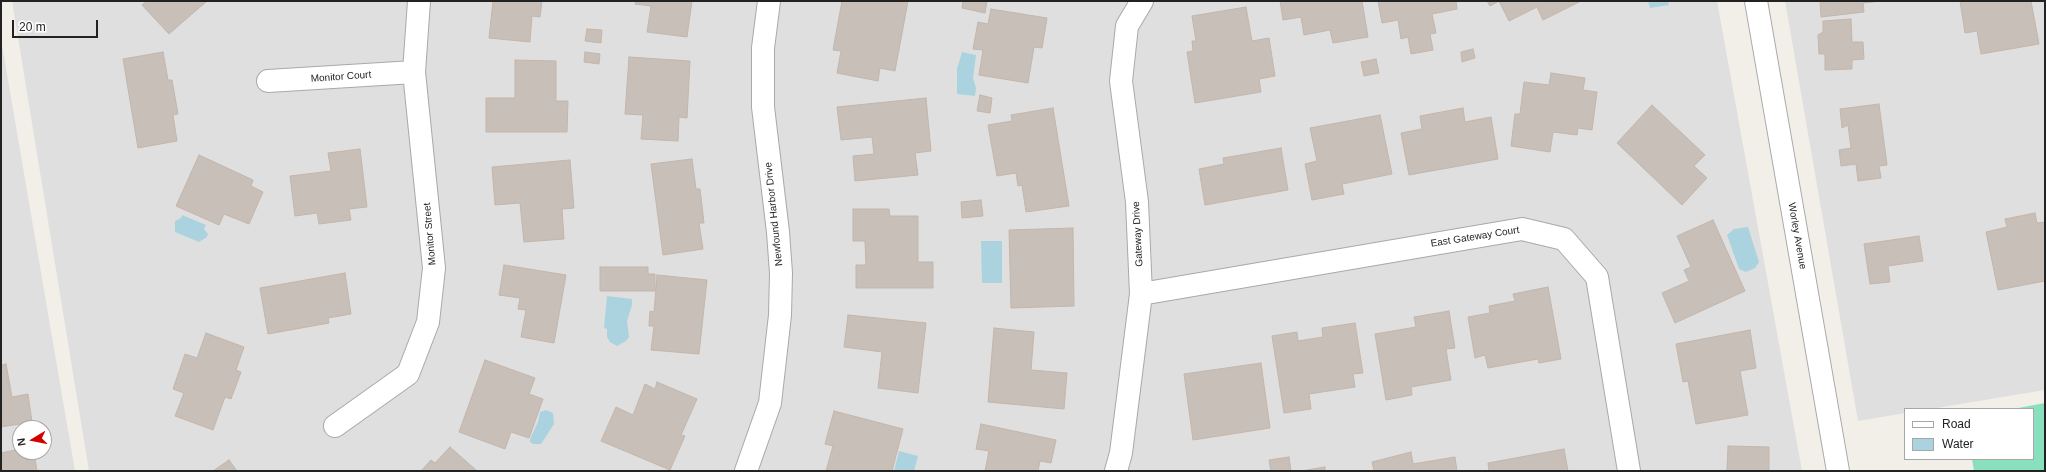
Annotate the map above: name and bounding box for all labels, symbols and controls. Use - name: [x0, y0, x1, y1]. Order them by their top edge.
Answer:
- scale bar: [14, 12, 100, 38]
- text: 20 m: [19, 20, 46, 34]
- street label: Monitor Court: [310, 69, 372, 85]
- street label: Newfound Harbor Drive: [763, 161, 785, 267]
- street label: Gateway Drive: [1130, 201, 1146, 267]
- street label: Monitor Street: [421, 202, 439, 266]
- street label: Worley Avenue: [1785, 202, 1809, 270]
- street label: East Gateway Court: [1430, 224, 1520, 250]
- legend: [1904, 408, 2034, 460]
- text: Road: [1942, 417, 1971, 431]
- north arrow: [12, 420, 52, 460]
- text: N: [15, 437, 28, 447]
- text: Water: [1942, 437, 1974, 451]

